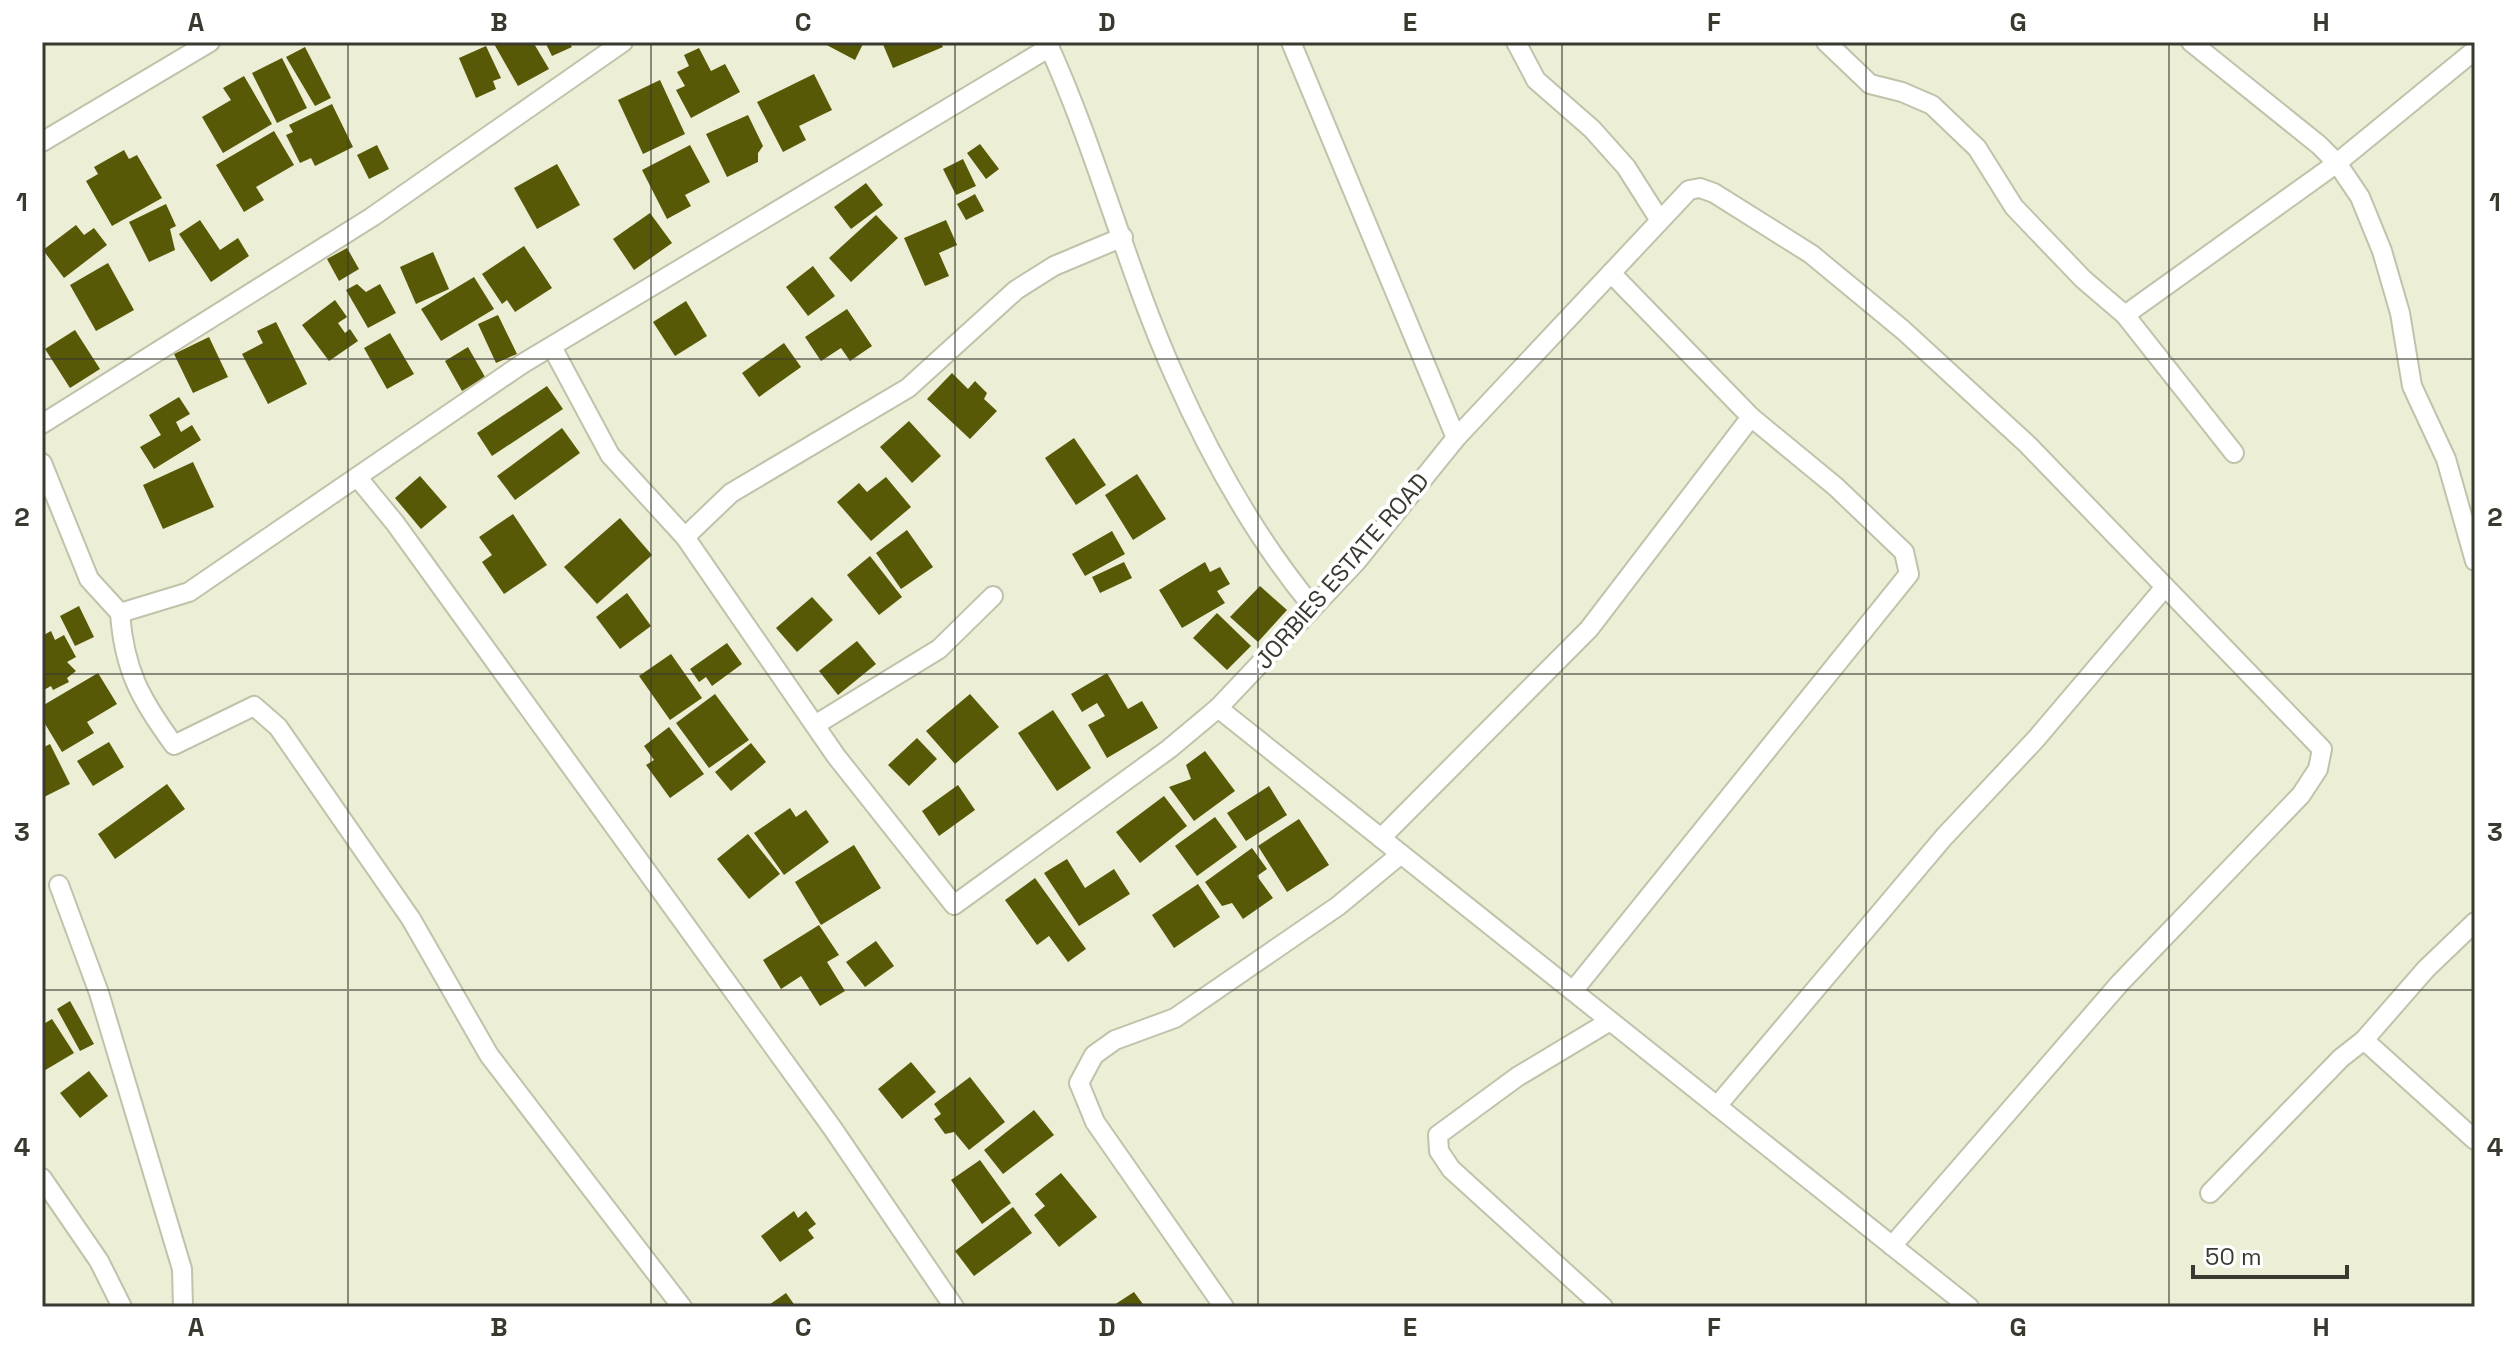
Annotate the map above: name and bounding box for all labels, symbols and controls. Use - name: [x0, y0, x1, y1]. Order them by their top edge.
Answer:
- text: A: [188, 5, 205, 39]
- text: B: [490, 5, 508, 39]
- text: C: [795, 5, 811, 39]
- text: D: [1098, 5, 1116, 39]
- text: E: [1403, 5, 1417, 39]
- text: F: [1707, 5, 1721, 39]
- text: G: [2009, 5, 2027, 39]
- text: H: [2312, 5, 2330, 39]
- text: 1: [16, 185, 28, 219]
- text: 1: [2489, 185, 2501, 219]
- street label: JORBIES ESTATE ROAD: [1248, 466, 1435, 675]
- text: 2: [14, 500, 30, 534]
- text: 2: [2487, 500, 2503, 534]
- text: 3: [14, 815, 30, 849]
- text: 3: [2487, 815, 2503, 849]
- text: 4: [14, 1130, 30, 1164]
- text: 4: [2487, 1130, 2503, 1164]
- scale bar: [2193, 1229, 2347, 1279]
- text: 50 m: [2205, 1241, 2262, 1272]
- text: A: [188, 1310, 205, 1344]
- text: B: [490, 1310, 508, 1344]
- text: C: [795, 1310, 811, 1344]
- text: D: [1098, 1310, 1116, 1344]
- text: E: [1403, 1310, 1417, 1344]
- text: F: [1707, 1310, 1721, 1344]
- text: G: [2009, 1310, 2027, 1344]
- text: H: [2312, 1310, 2330, 1344]

